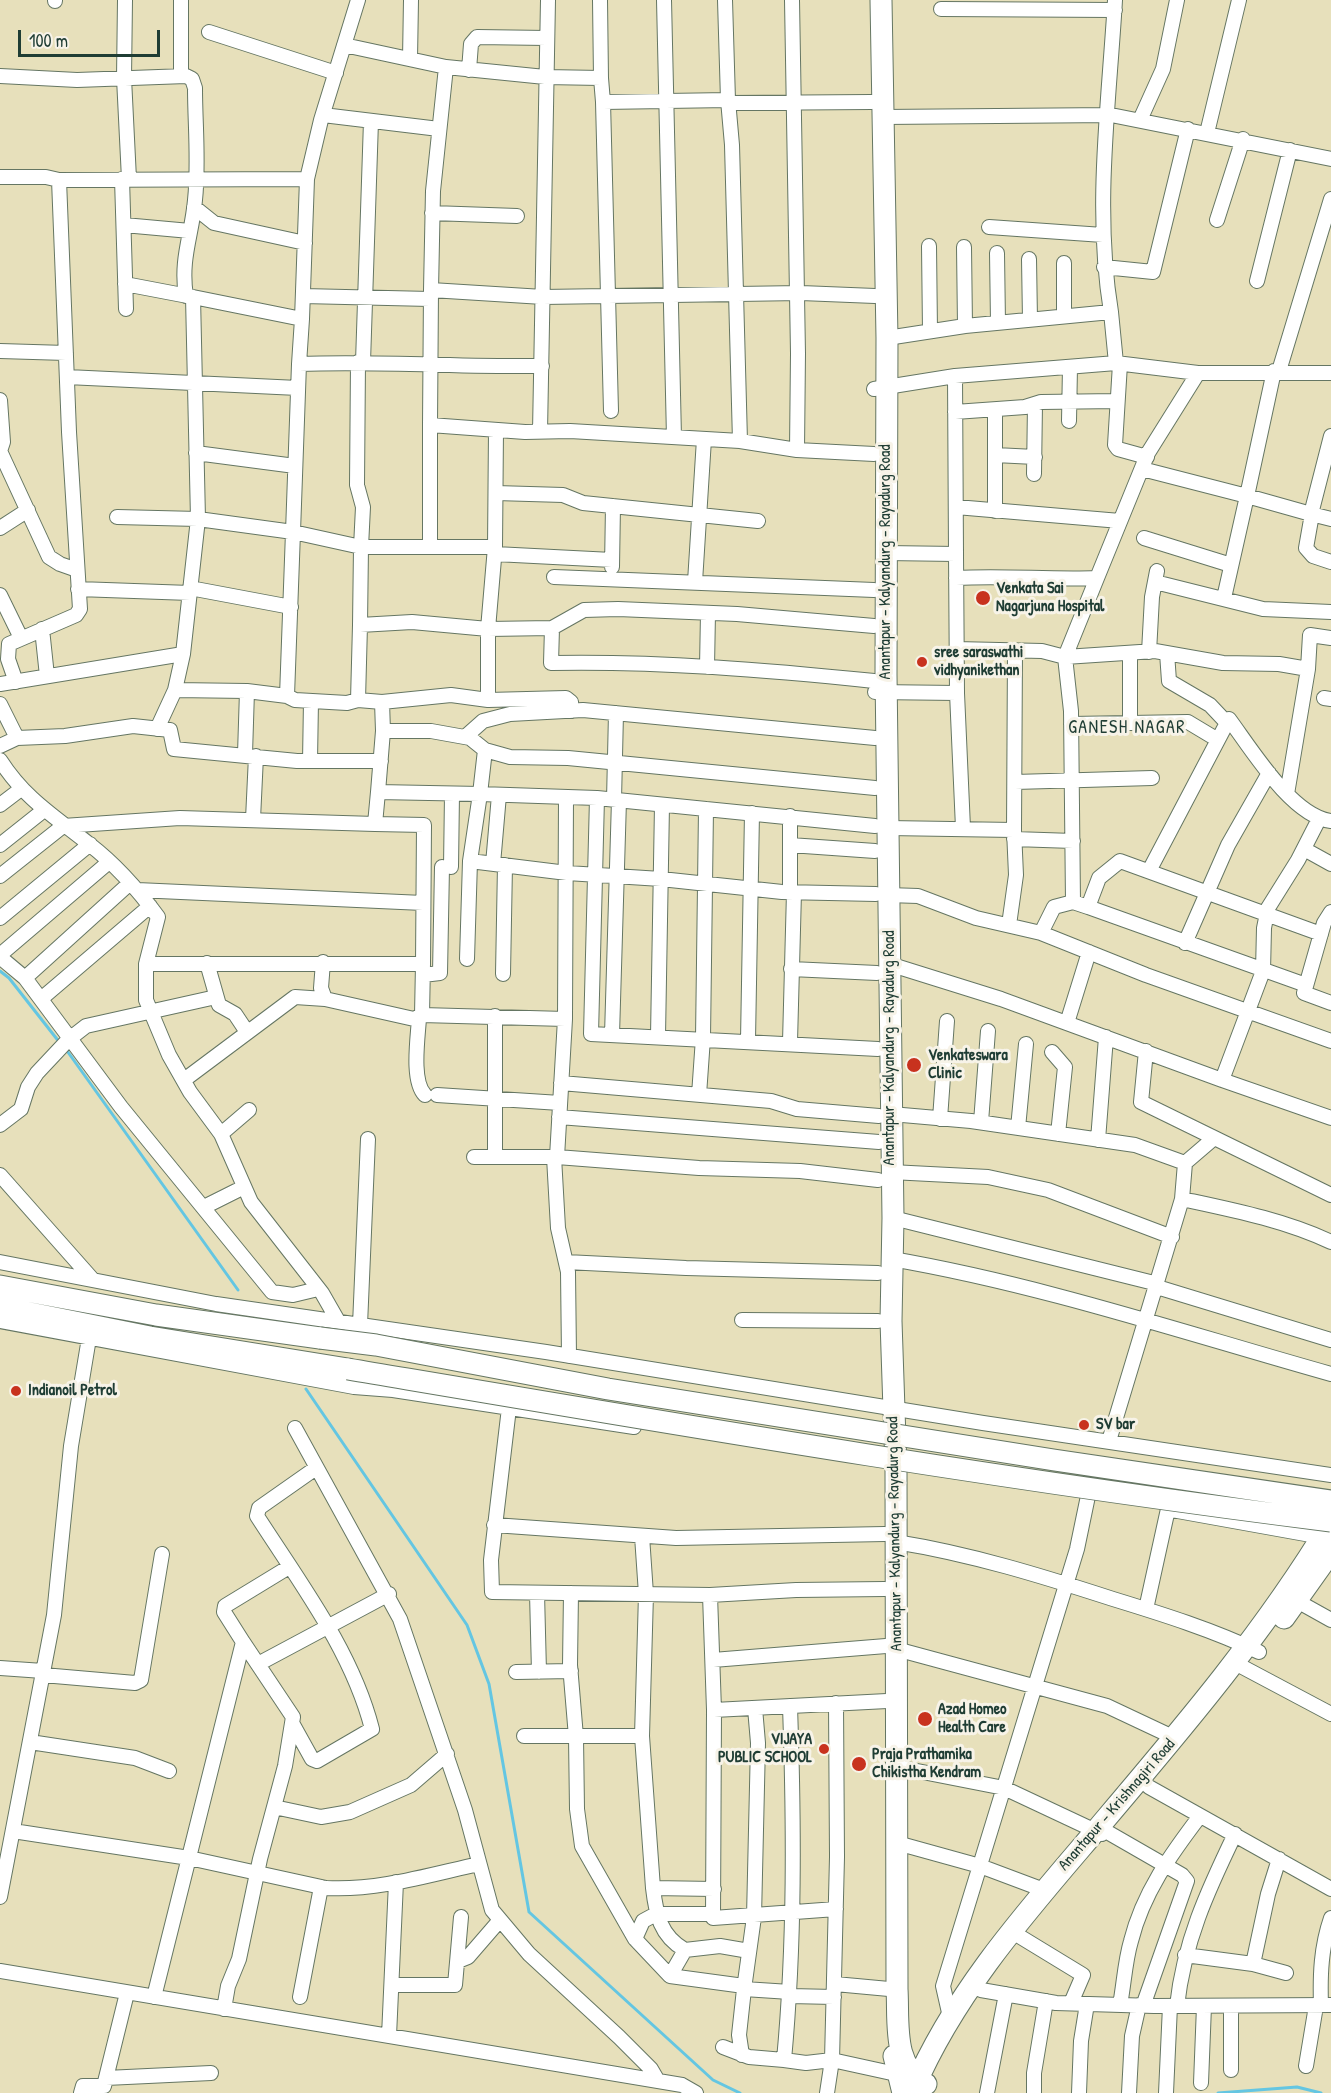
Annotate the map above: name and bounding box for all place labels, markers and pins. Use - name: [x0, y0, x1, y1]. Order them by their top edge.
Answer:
- place label: Venkata Sai Nagarjuna Hospital: [996, 579, 1104, 617]
- marker: Venkata Sai Nagarjuna Hospital: [974, 589, 992, 607]
- place label: sree saraswathi vidhyanikethan: [934, 643, 1023, 681]
- marker: sree saraswathi vidhyanikethan: [915, 655, 929, 669]
- place label: Venkateswara Clinic: [928, 1046, 1008, 1084]
- marker: Venkateswara Clinic: [905, 1056, 923, 1074]
- place label: Indianoil Petrol: [28, 1381, 117, 1401]
- marker: Indianoil Petrol: [9, 1384, 23, 1398]
- place label: SV bar: [1096, 1415, 1135, 1435]
- marker: SV bar: [1077, 1418, 1091, 1432]
- place label: Azad Homeo Health Care: [938, 1700, 1006, 1738]
- marker: Azad Homeo Health Care: [916, 1710, 934, 1728]
- place label: VIJAYA PUBLIC SCHOOL: [718, 1730, 812, 1768]
- marker: VIJAYA PUBLIC SCHOOL: [817, 1742, 831, 1756]
- place label: Praja Prathamika Chikistha Kendram: [872, 1745, 981, 1783]
- marker: Praja Prathamika Chikistha Kendram: [850, 1755, 868, 1773]

